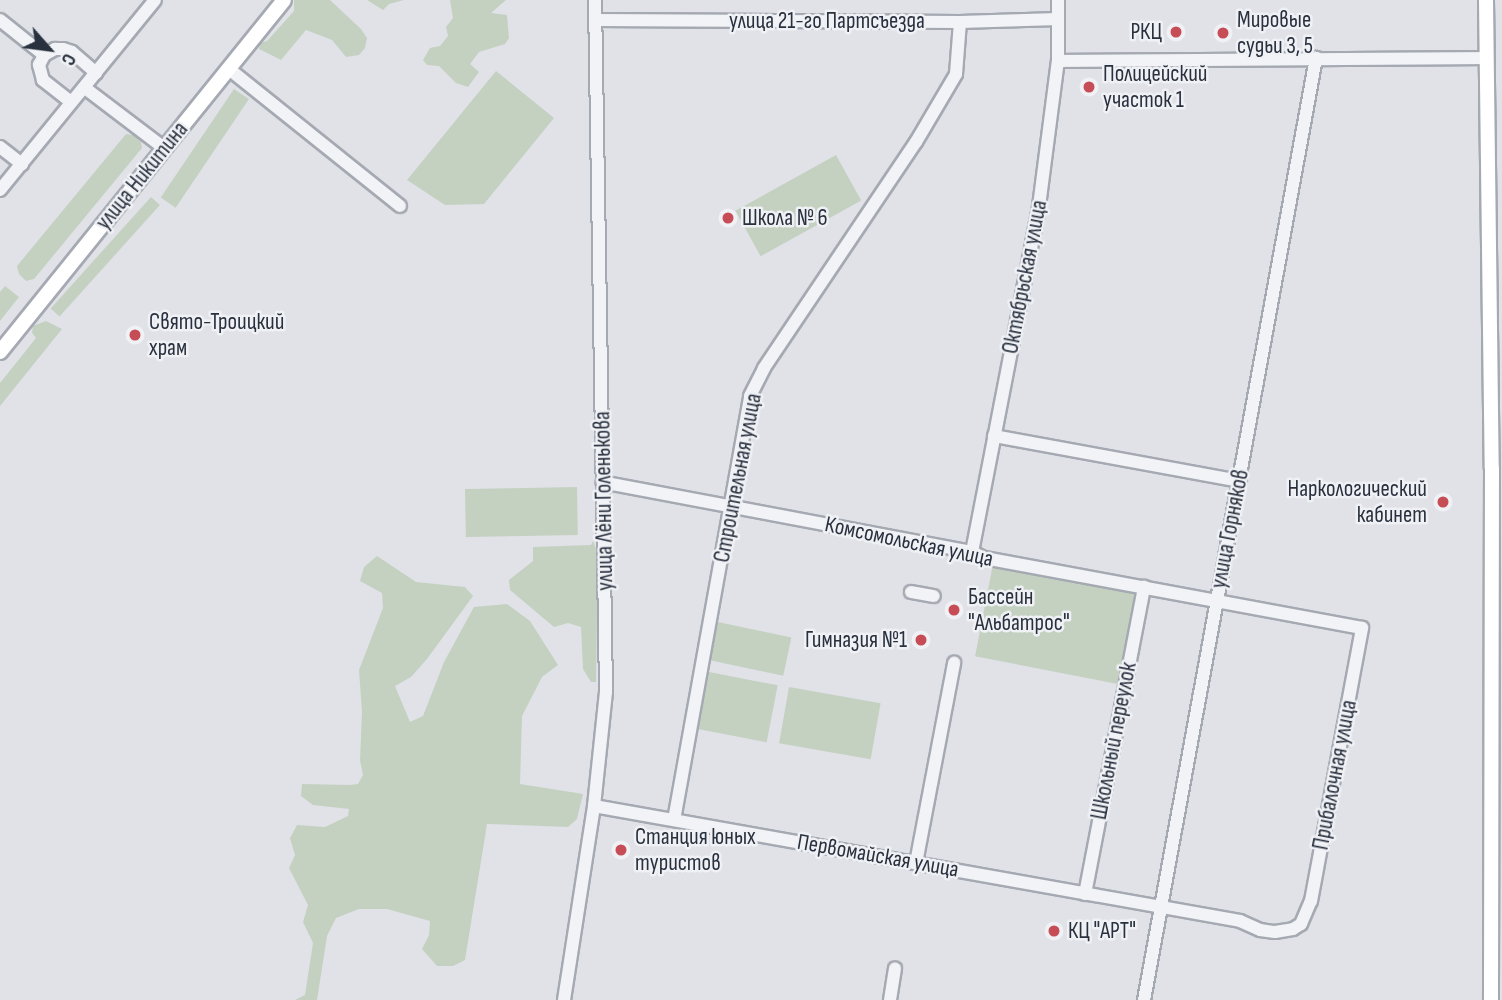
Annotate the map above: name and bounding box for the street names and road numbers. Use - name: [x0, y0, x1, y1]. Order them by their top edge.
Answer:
- street label: улица 21-го Партсъезда: [729, 7, 925, 35]
- street label: улица Никитина: [90, 116, 194, 236]
- street label: Октябрьская улица: [997, 198, 1053, 356]
- street label: Строительная улица: [708, 391, 768, 565]
- street label: улица Лёни Голенькова: [589, 411, 619, 591]
- street label: улица Горняков: [1205, 467, 1255, 591]
- street label: Комсомольская улица: [822, 511, 996, 573]
- street label: Школьный переулок: [1085, 660, 1143, 822]
- street label: Прибалочная улица: [1307, 698, 1363, 852]
- street label: Первомайская улица: [795, 828, 961, 884]

